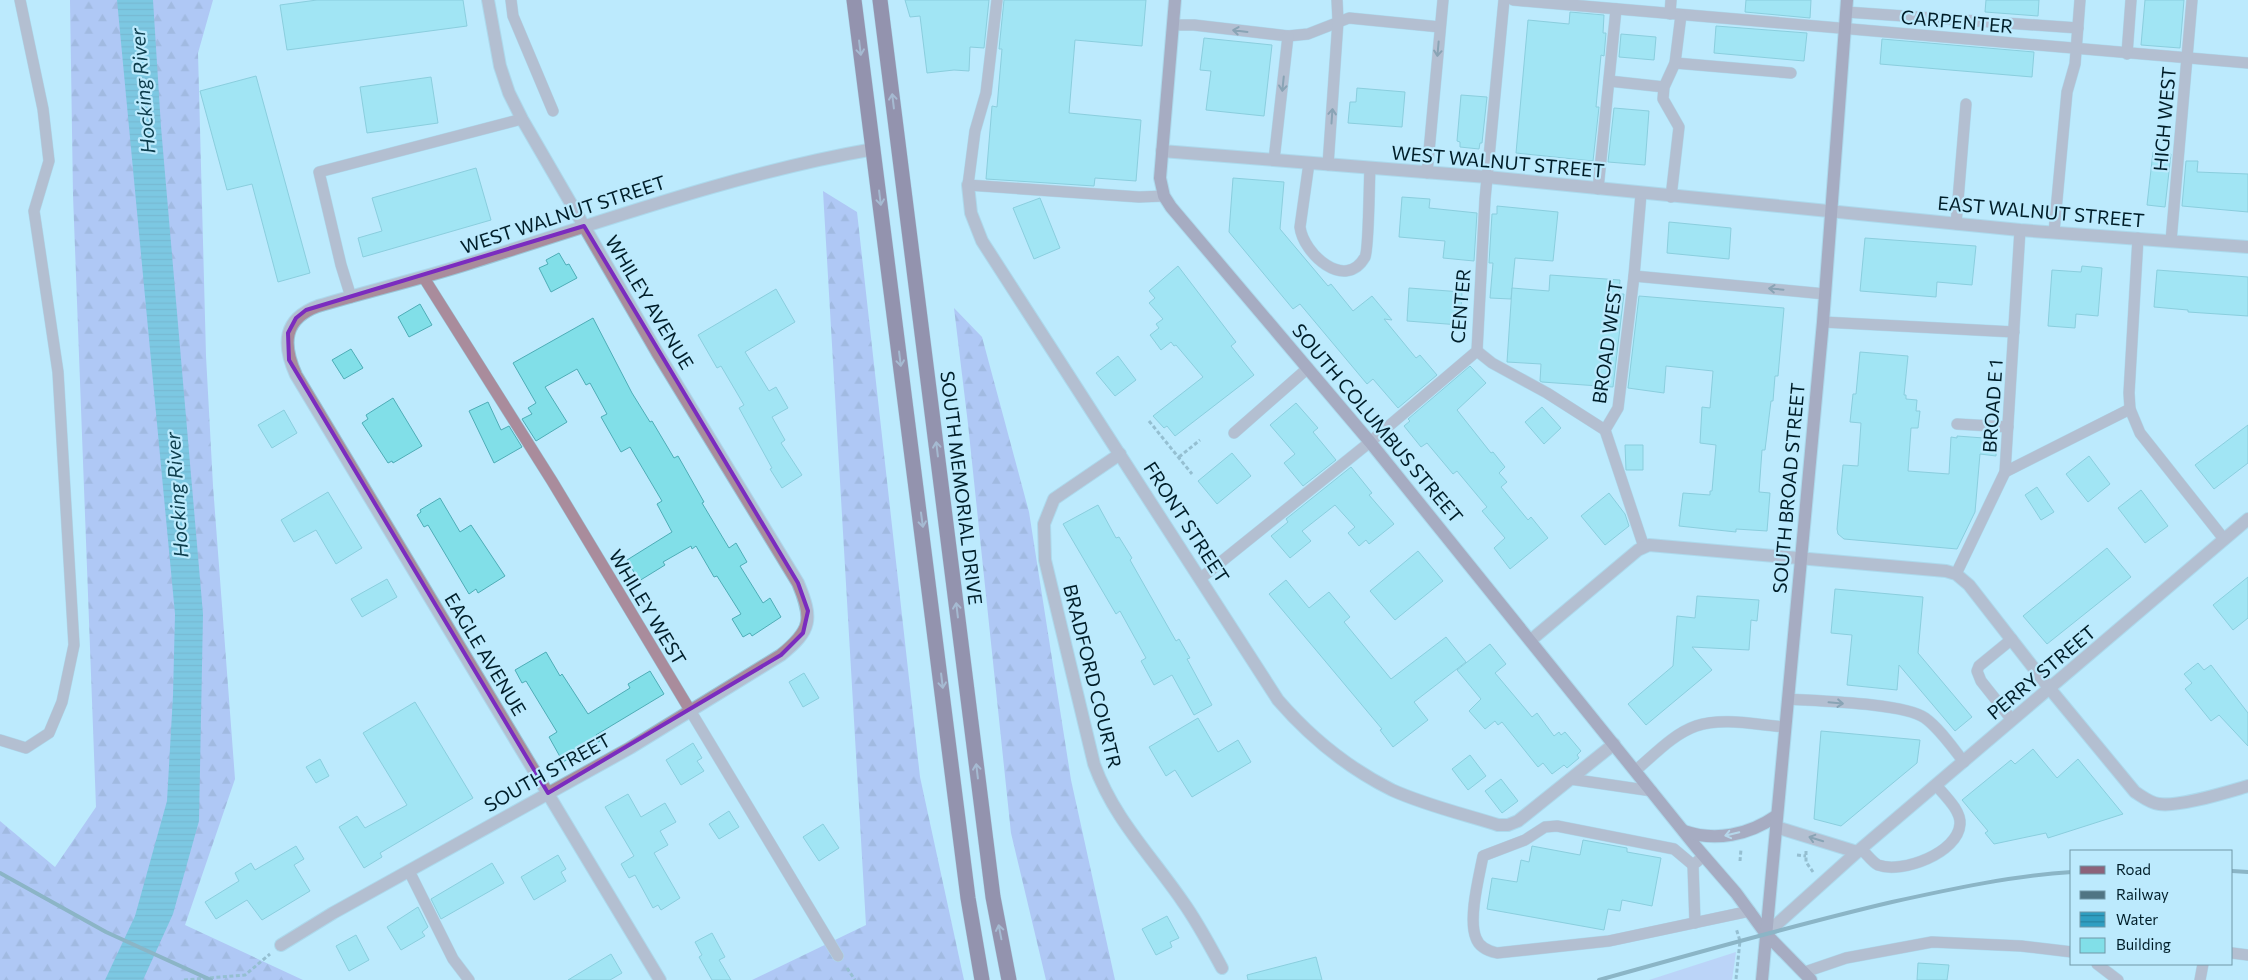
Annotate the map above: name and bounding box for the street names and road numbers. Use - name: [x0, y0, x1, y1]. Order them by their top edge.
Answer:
- street label: CARPENTER: [1900, 5, 2014, 37]
- street label: HIGH WEST: [2148, 66, 2180, 172]
- street label: WEST WALNUT STREET: [1390, 140, 1606, 182]
- street label: WEST WALNUT STREET: [458, 170, 668, 258]
- street label: EAST WALNUT STREET: [1937, 190, 2145, 232]
- street label: WHILEY AVENUE: [601, 231, 699, 373]
- street label: CENTER: [1445, 267, 1475, 344]
- street label: BROAD WEST: [1587, 279, 1627, 405]
- street label: SOUTH COLUMBUS STREET: [1288, 319, 1468, 527]
- street label: BROAD E 1: [1977, 359, 2007, 453]
- street label: SOUTH MEMORIAL DRIVE: [936, 370, 988, 606]
- street label: SOUTH BROAD STREET: [1767, 382, 1809, 594]
- street label: FRONT STREET: [1139, 457, 1235, 587]
- street label: WHILEY WEST: [604, 545, 692, 669]
- street label: BRADFORD COURTR: [1059, 582, 1127, 771]
- street label: EAGLE AVENUE: [440, 588, 532, 720]
- street label: PERRY STREET: [1982, 620, 2100, 724]
- street label: SOUTH STREET: [480, 728, 614, 816]

